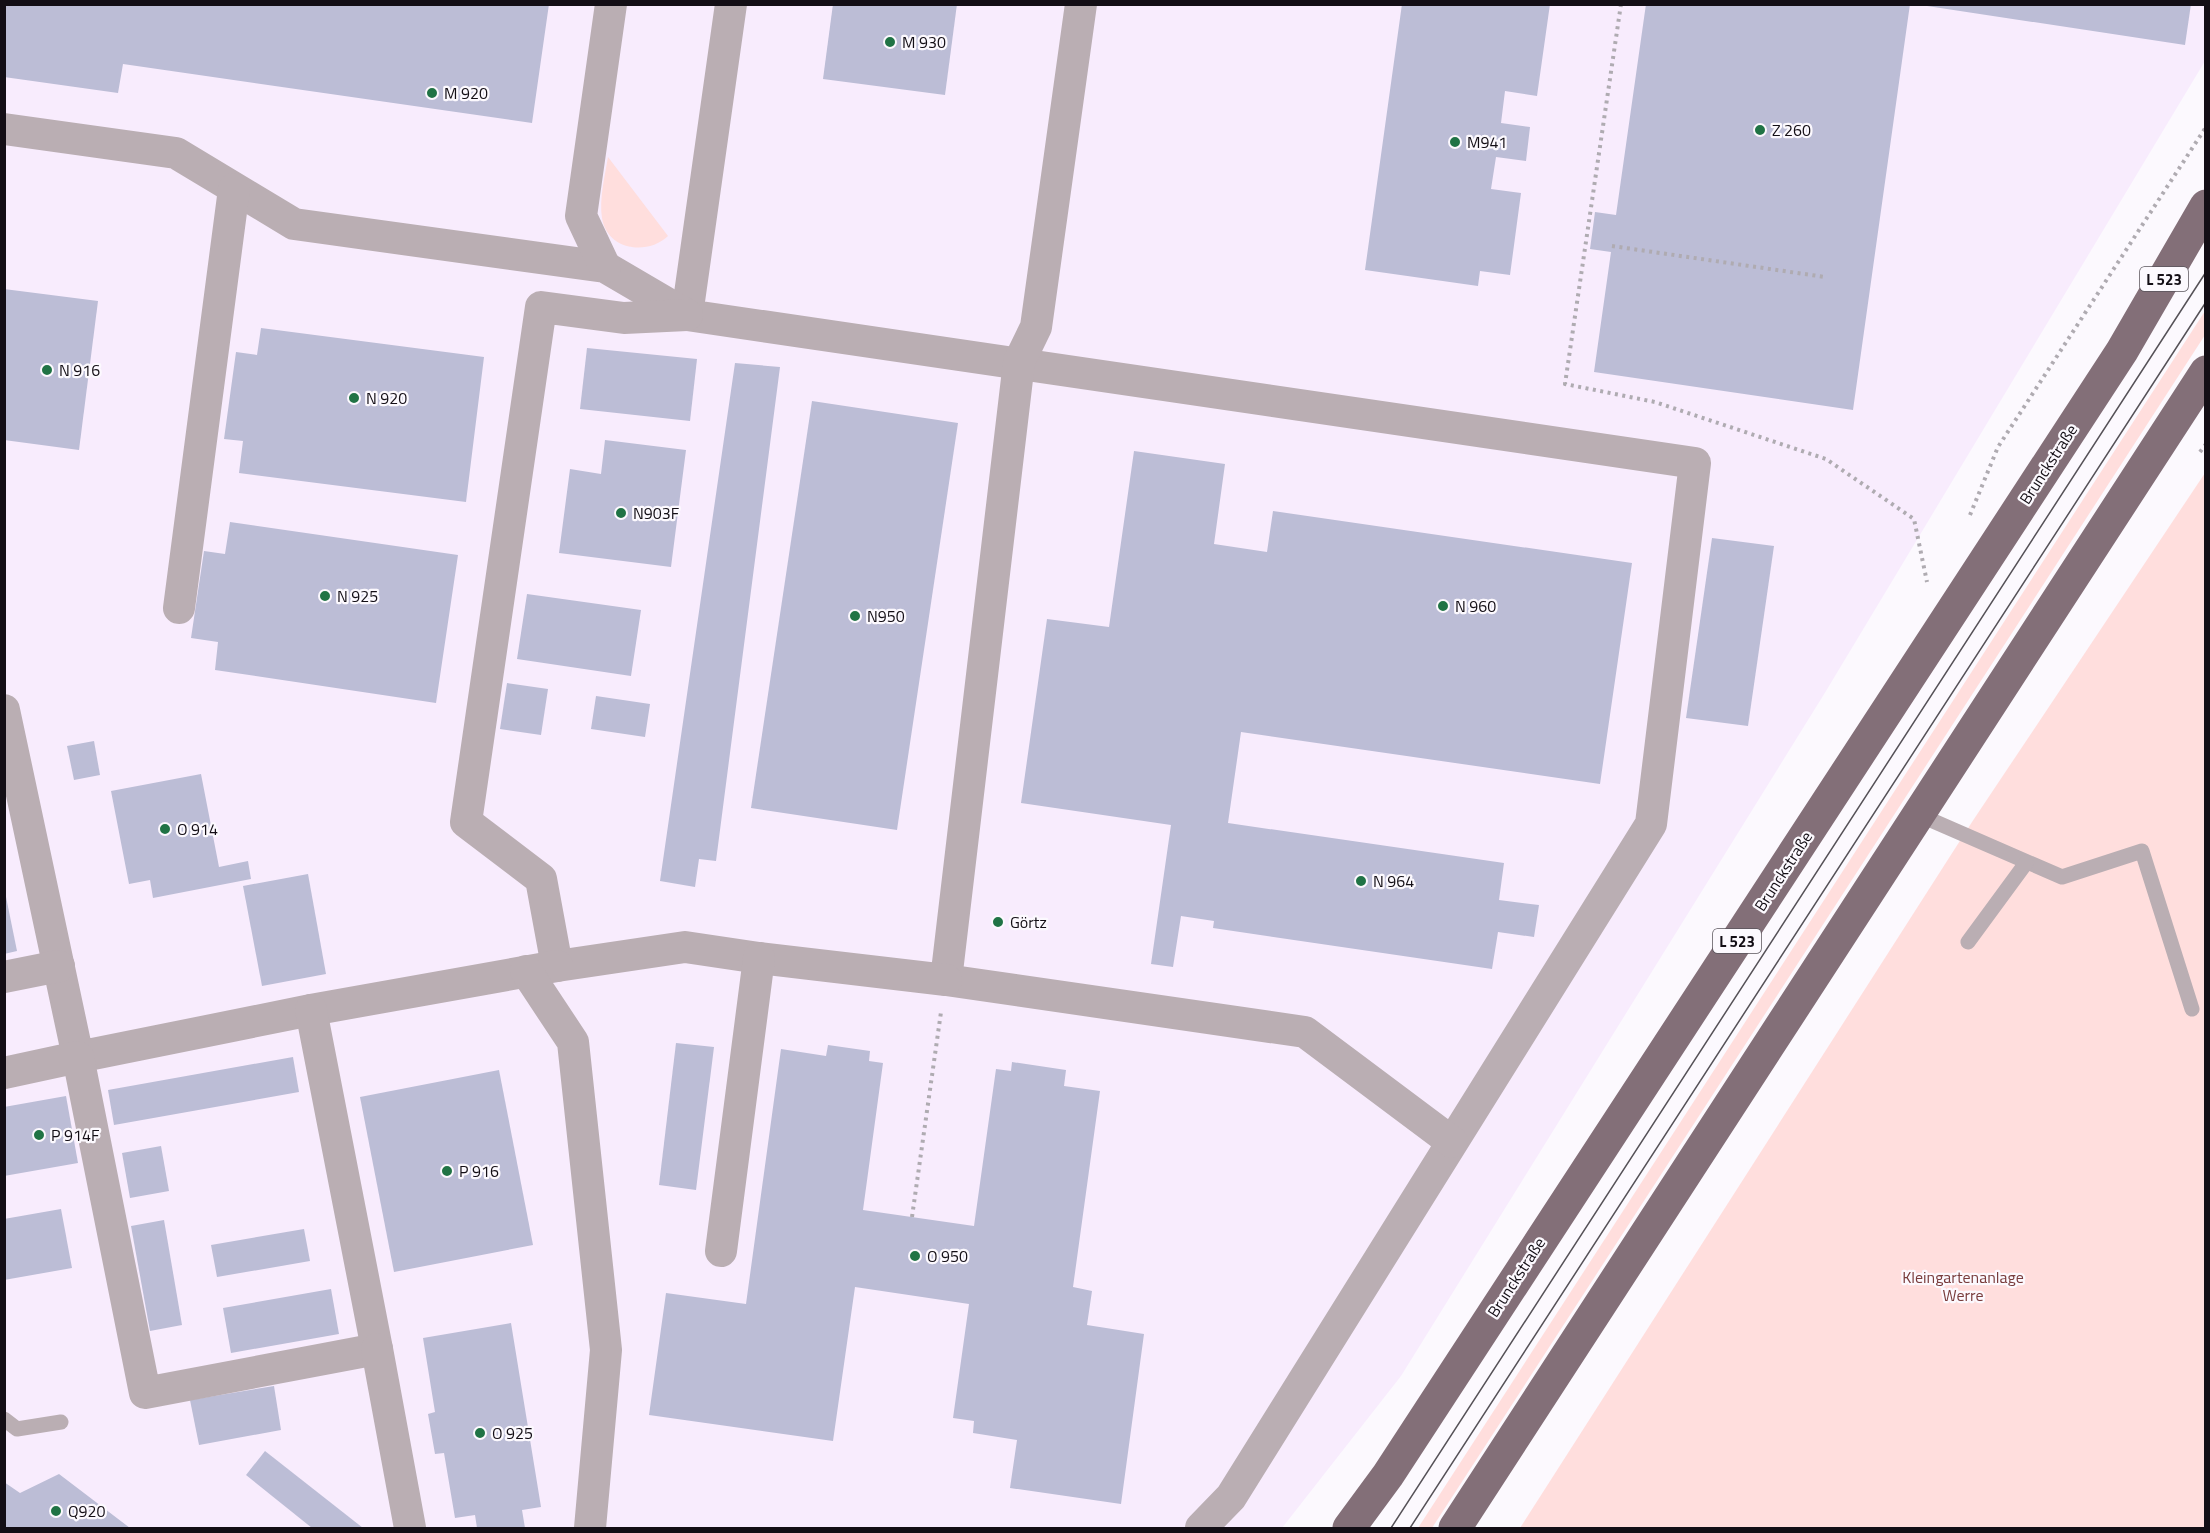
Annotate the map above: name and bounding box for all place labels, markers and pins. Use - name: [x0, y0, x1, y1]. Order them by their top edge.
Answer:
- place label: M 930: [902, 30, 946, 54]
- marker: M 930: [883, 35, 897, 49]
- place label: M 920: [444, 81, 488, 105]
- marker: M 920: [425, 86, 439, 100]
- place label: Z 260: [1772, 118, 1811, 142]
- marker: Z 260: [1753, 123, 1767, 137]
- place label: M941: [1467, 130, 1507, 154]
- marker: M941: [1448, 135, 1462, 149]
- place label: N 916: [59, 358, 100, 382]
- marker: N 916: [40, 363, 54, 377]
- place label: N 920: [366, 386, 407, 410]
- marker: N 920: [347, 391, 361, 405]
- place label: N903F: [633, 501, 679, 525]
- marker: N903F: [614, 506, 628, 520]
- place label: N 925: [337, 584, 378, 608]
- marker: N 925: [318, 589, 332, 603]
- place label: N 960: [1455, 594, 1496, 618]
- marker: N 960: [1436, 599, 1450, 613]
- place label: N950: [867, 604, 905, 628]
- marker: N950: [848, 609, 862, 623]
- place label: O 914: [177, 817, 218, 841]
- marker: O 914: [158, 822, 172, 836]
- place label: N 964: [1373, 869, 1414, 893]
- marker: N 964: [1354, 874, 1368, 888]
- place label: Görtz: [1010, 910, 1047, 934]
- marker: Görtz: [991, 915, 1005, 929]
- place label: P 914F: [51, 1123, 99, 1147]
- marker: P 914F: [32, 1128, 46, 1142]
- place label: P 916: [459, 1159, 499, 1183]
- marker: P 916: [440, 1164, 454, 1178]
- place label: O 950: [927, 1244, 968, 1268]
- marker: O 950: [908, 1249, 922, 1263]
- place label: O 925: [492, 1421, 533, 1445]
- marker: O 925: [473, 1426, 487, 1440]
- place label: Q920: [68, 1499, 105, 1523]
- marker: Q920: [49, 1504, 63, 1518]

